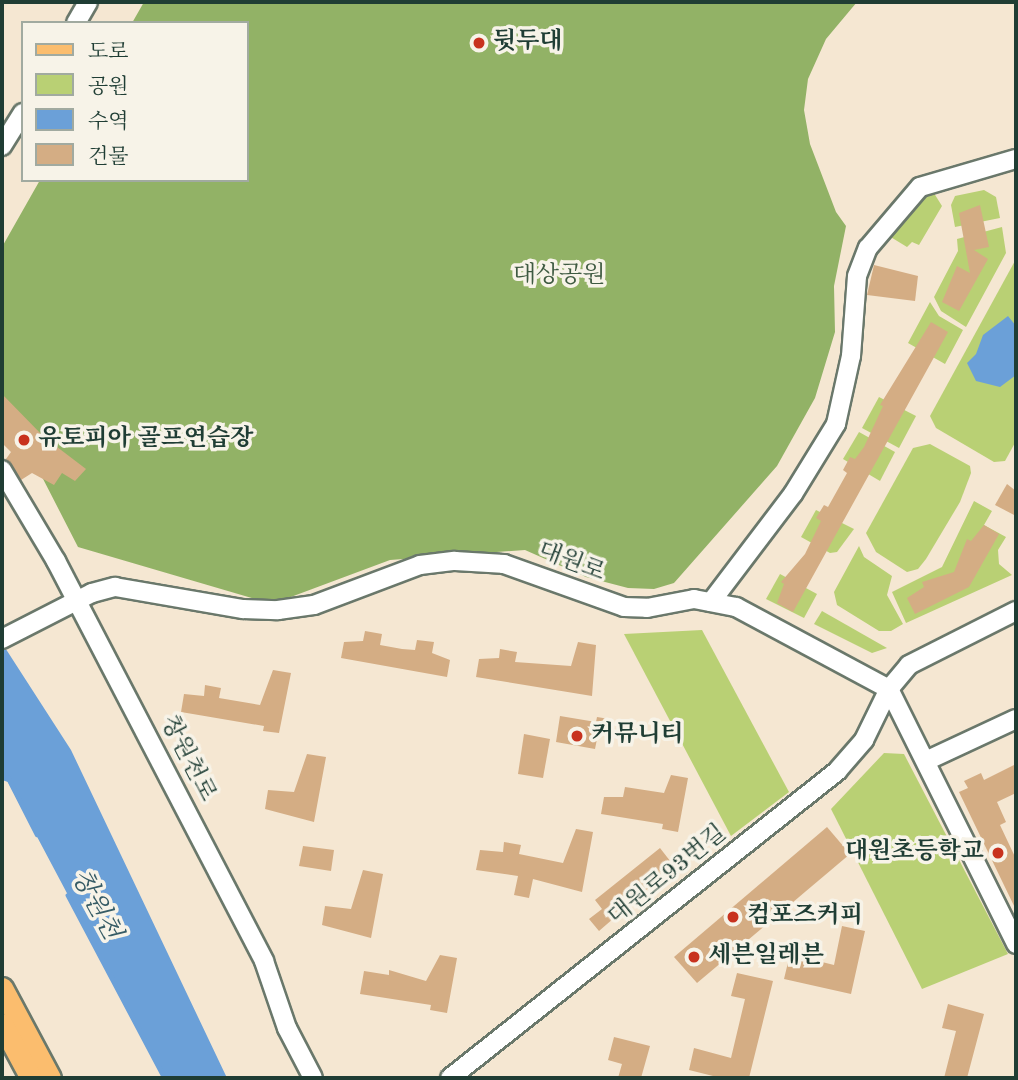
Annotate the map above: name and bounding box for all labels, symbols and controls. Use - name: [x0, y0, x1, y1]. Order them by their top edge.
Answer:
- legend: [21, 21, 248, 182]
- place label: 뒷두대: [493, 29, 563, 57]
- marker: 뒷두대: [471, 35, 487, 51]
- text: 도로: [88, 42, 129, 63]
- text: 공원: [88, 77, 129, 98]
- text: 수역: [88, 112, 129, 133]
- text: 건물: [88, 147, 129, 168]
- park label: 대상공원: [513, 263, 605, 291]
- place label: 유토피아 골프연습장: [38, 426, 253, 454]
- marker: 유토피아 골프연습장: [16, 432, 32, 448]
- street label: 대원로: [533, 537, 609, 589]
- street label: 창원천로: [153, 711, 221, 807]
- place label: 커뮤니티: [591, 722, 684, 750]
- marker: 커뮤니티: [569, 728, 585, 744]
- street label: 대원로93번길: [603, 820, 733, 932]
- place label: 대원초등학교: [845, 839, 984, 867]
- marker: 대원초등학교: [990, 845, 1006, 861]
- water label: 창원천: [64, 864, 126, 946]
- place label: 컴포즈커피: [747, 903, 863, 931]
- marker: 컴포즈커피: [725, 909, 741, 925]
- place label: 세븐일레븐: [708, 943, 824, 971]
- marker: 세븐일레븐: [686, 949, 702, 965]

